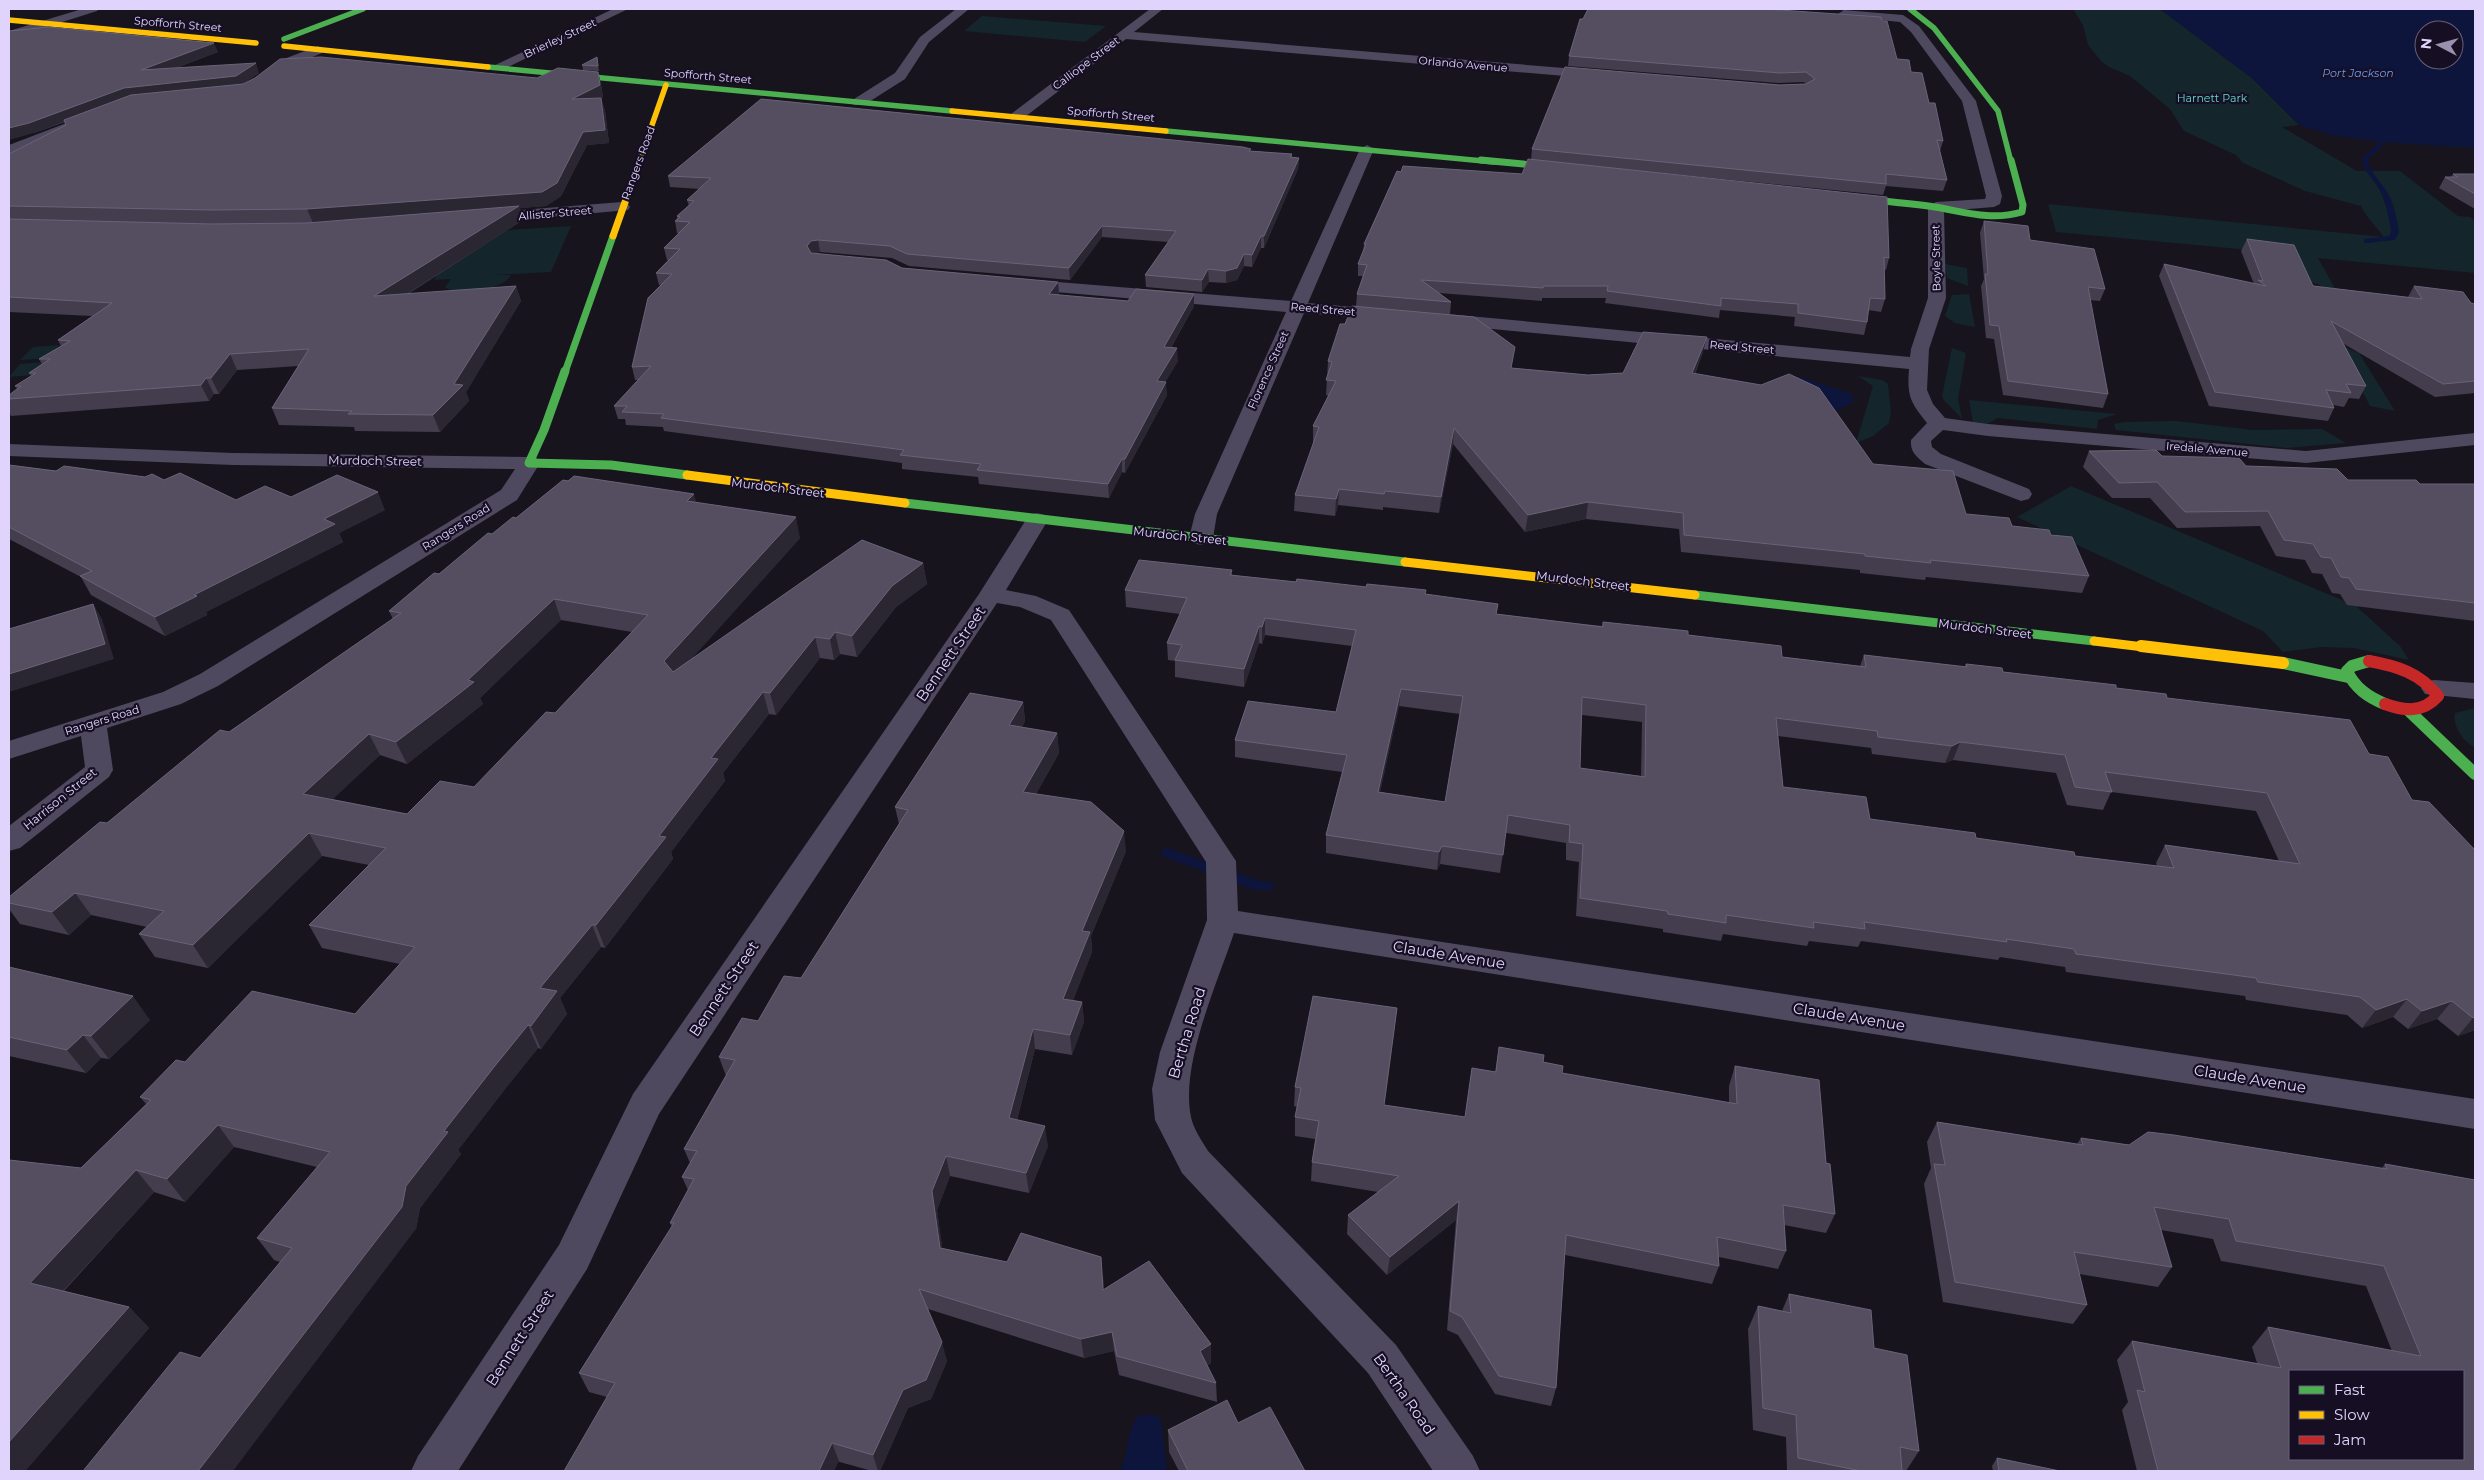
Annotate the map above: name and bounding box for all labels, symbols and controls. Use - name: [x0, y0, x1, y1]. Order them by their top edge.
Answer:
- street label: Spofforth Street: [134, 13, 223, 35]
- street label: Brierley Street: [522, 15, 599, 61]
- north arrow: [2414, 20, 2464, 70]
- street label: Calliope Street: [1050, 33, 1123, 93]
- text: N: [2417, 37, 2436, 50]
- street label: Orlando Avenue: [1418, 53, 1508, 75]
- street label: Spofforth Street: [664, 65, 753, 87]
- water label: Port Jackson: [2322, 66, 2394, 80]
- park label: Harnett Park: [2177, 91, 2248, 105]
- street label: Spofforth Street: [1067, 103, 1156, 125]
- street label: Rangers Road: [618, 124, 658, 202]
- street label: Allister Street: [518, 203, 593, 223]
- street label: Boyle Street: [1928, 224, 1944, 291]
- street label: Reed Street: [1290, 299, 1356, 319]
- street label: Florence Street: [1245, 328, 1292, 411]
- street label: Reed Street: [1709, 337, 1775, 357]
- street label: Iredale Avenue: [2165, 438, 2249, 460]
- street label: Murdoch Street: [328, 452, 422, 469]
- street label: Murdoch Street: [730, 474, 826, 501]
- street label: Rangers Road: [419, 501, 493, 553]
- street label: Murdoch Street: [1133, 523, 1228, 548]
- street label: Murdoch Street: [1535, 567, 1631, 594]
- street label: Bennett Street: [912, 602, 989, 705]
- street label: Murdoch Street: [1937, 615, 2033, 642]
- street label: Rangers Road: [63, 702, 141, 738]
- street label: Harrison Street: [20, 764, 100, 833]
- street label: Claude Avenue: [1392, 936, 1507, 973]
- street label: Bennett Street: [685, 937, 762, 1040]
- street label: Bertha Road: [1164, 985, 1209, 1081]
- street label: Claude Avenue: [1792, 998, 1907, 1035]
- street label: Claude Avenue: [2193, 1060, 2308, 1097]
- street label: Bennett Street: [481, 1286, 558, 1389]
- street label: Bertha Road: [1369, 1349, 1439, 1438]
- legend: [2289, 1370, 2464, 1460]
- text: Fast: [2334, 1380, 2365, 1399]
- text: Slow: [2334, 1405, 2370, 1424]
- text: Jam: [2333, 1430, 2366, 1449]

